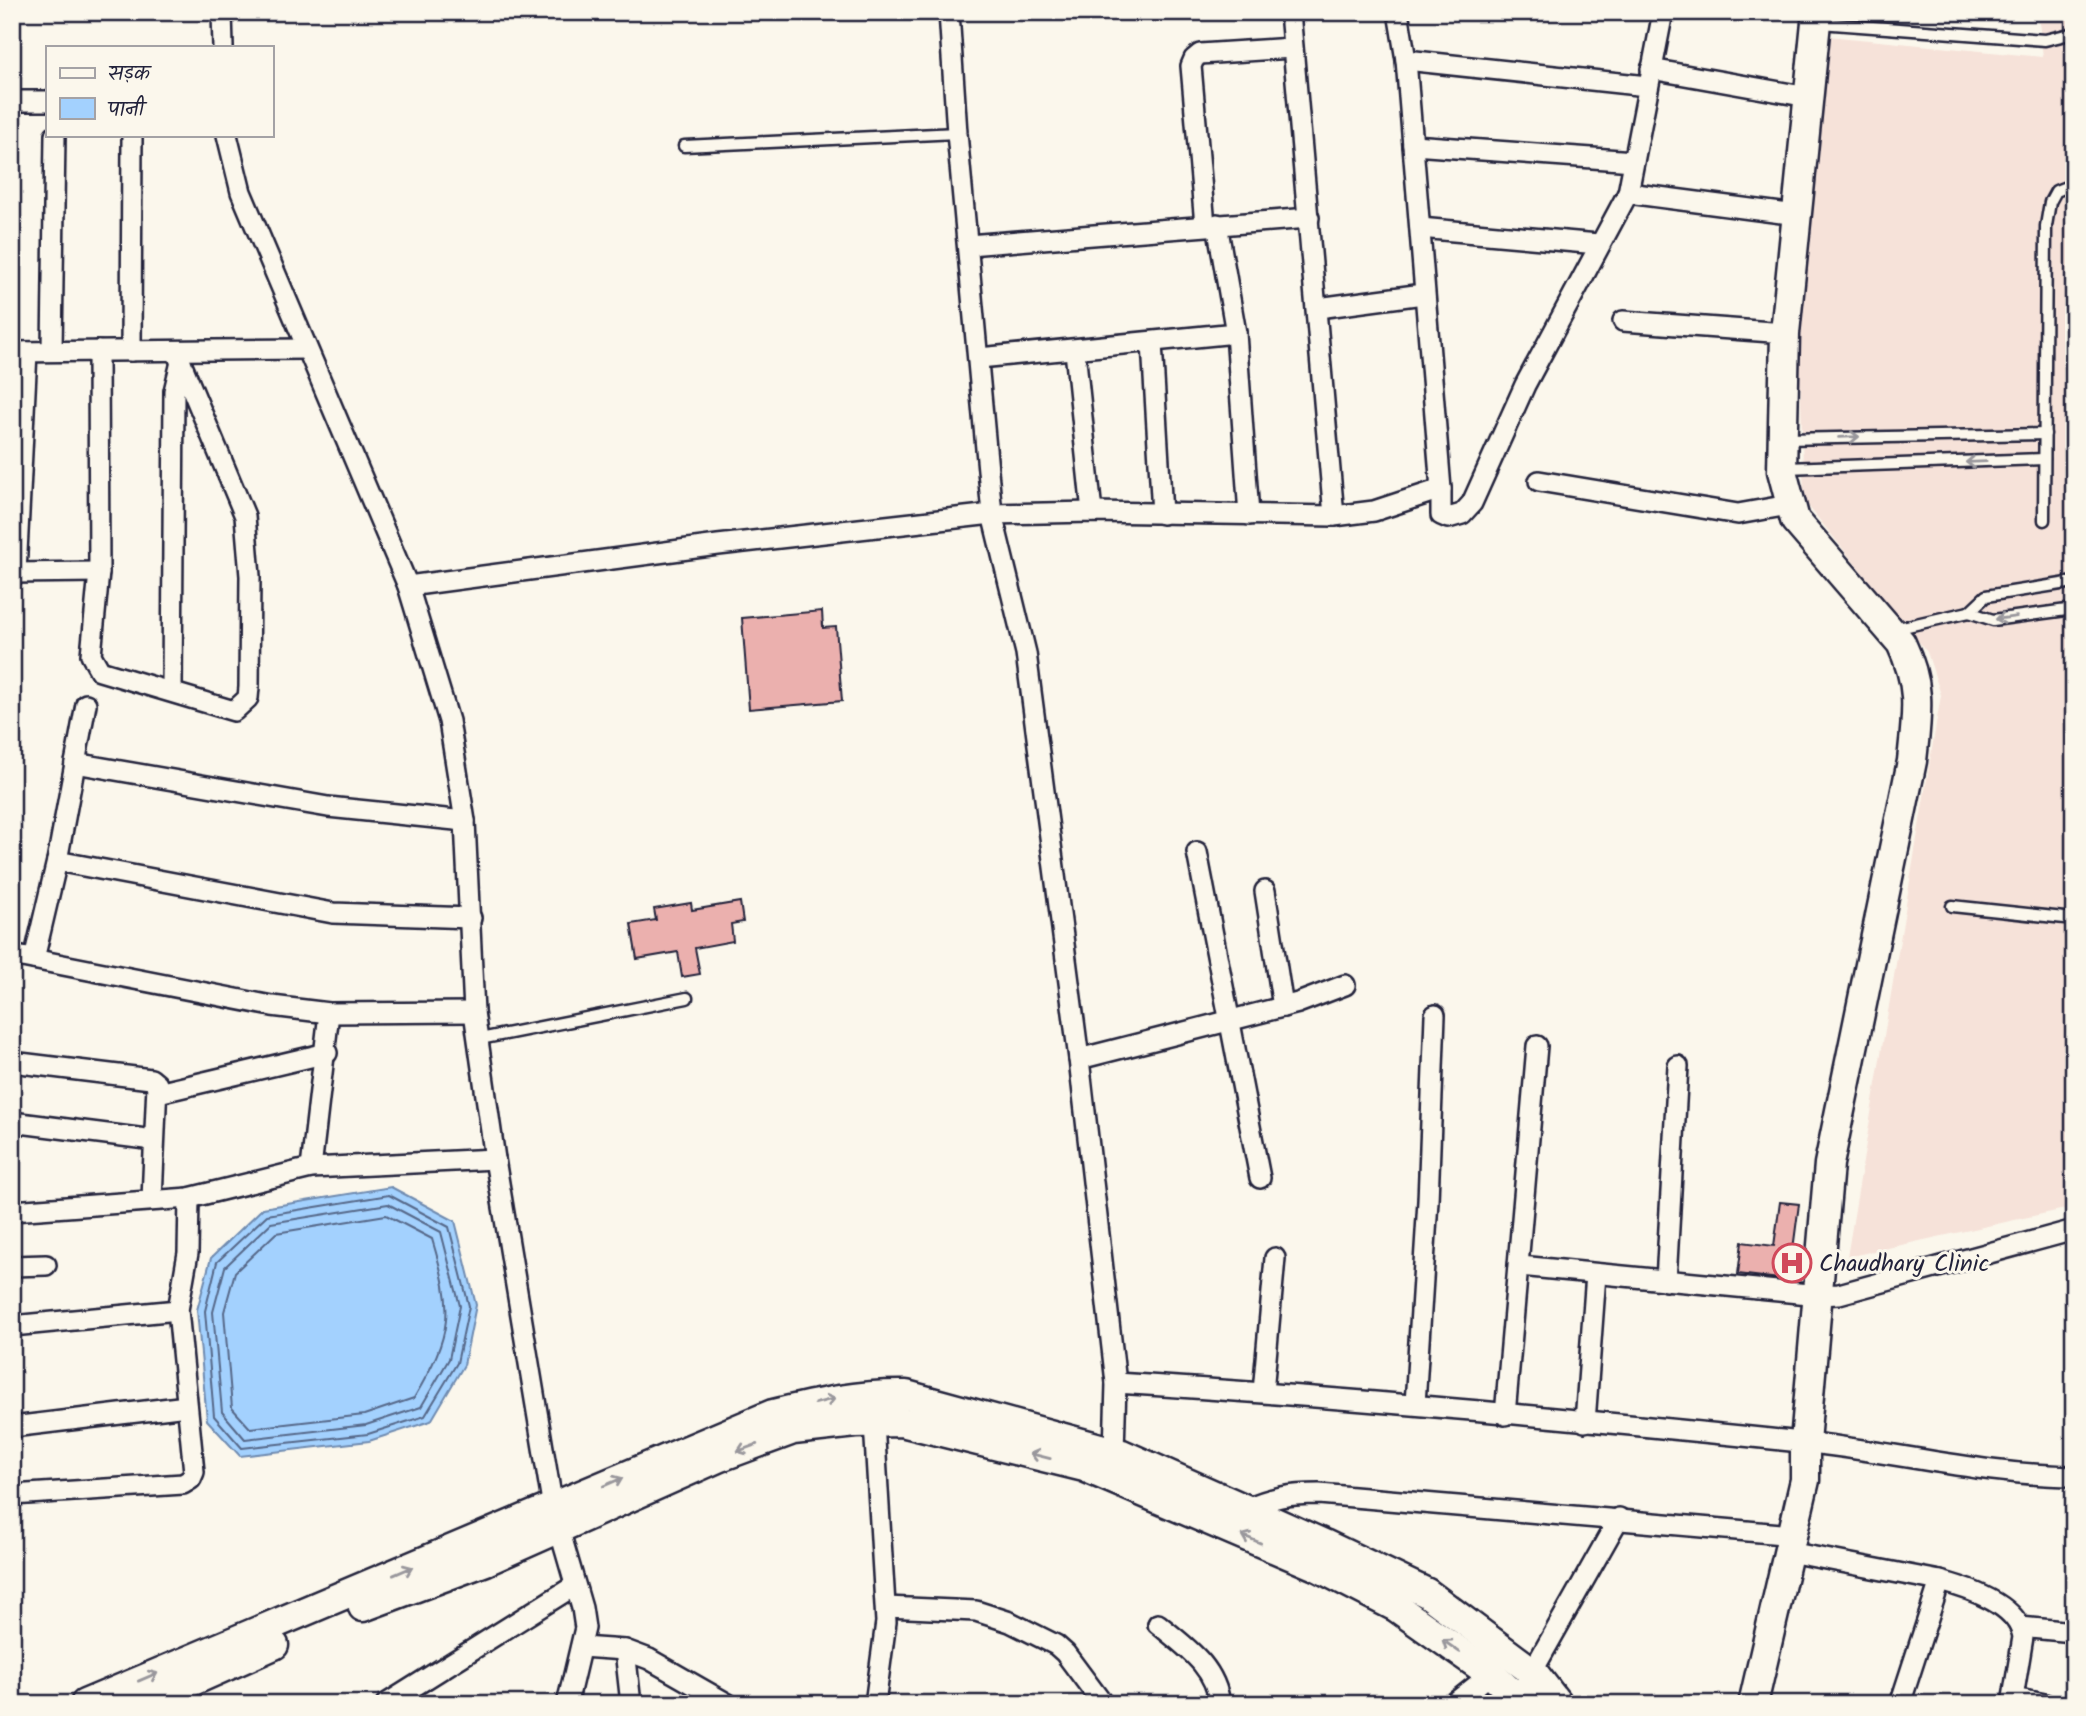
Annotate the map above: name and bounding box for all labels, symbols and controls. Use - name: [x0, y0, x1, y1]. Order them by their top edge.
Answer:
- legend: [46, 46, 273, 136]
- text: सड़क: [108, 58, 153, 91]
- text: पानी: [107, 94, 148, 127]
- one-way arrow: [1838, 430, 1861, 443]
- one-way arrow: [1965, 455, 1988, 468]
- one-way arrow: [1995, 612, 2018, 625]
- hospital icon: Chaudhary Clinic: [1771, 1242, 1813, 1284]
- place label: Chaudhary Clinic: [1819, 1245, 1989, 1284]
- one-way arrow: [813, 1394, 836, 1407]
- one-way arrow: [736, 1442, 758, 1455]
- one-way arrow: [1029, 1449, 1052, 1462]
- one-way arrow: [601, 1475, 623, 1488]
- one-way arrow: [1241, 1532, 1263, 1545]
- one-way arrow: [392, 1564, 413, 1577]
- one-way arrow: [1442, 1639, 1461, 1653]
- one-way arrow: [137, 1670, 158, 1683]

